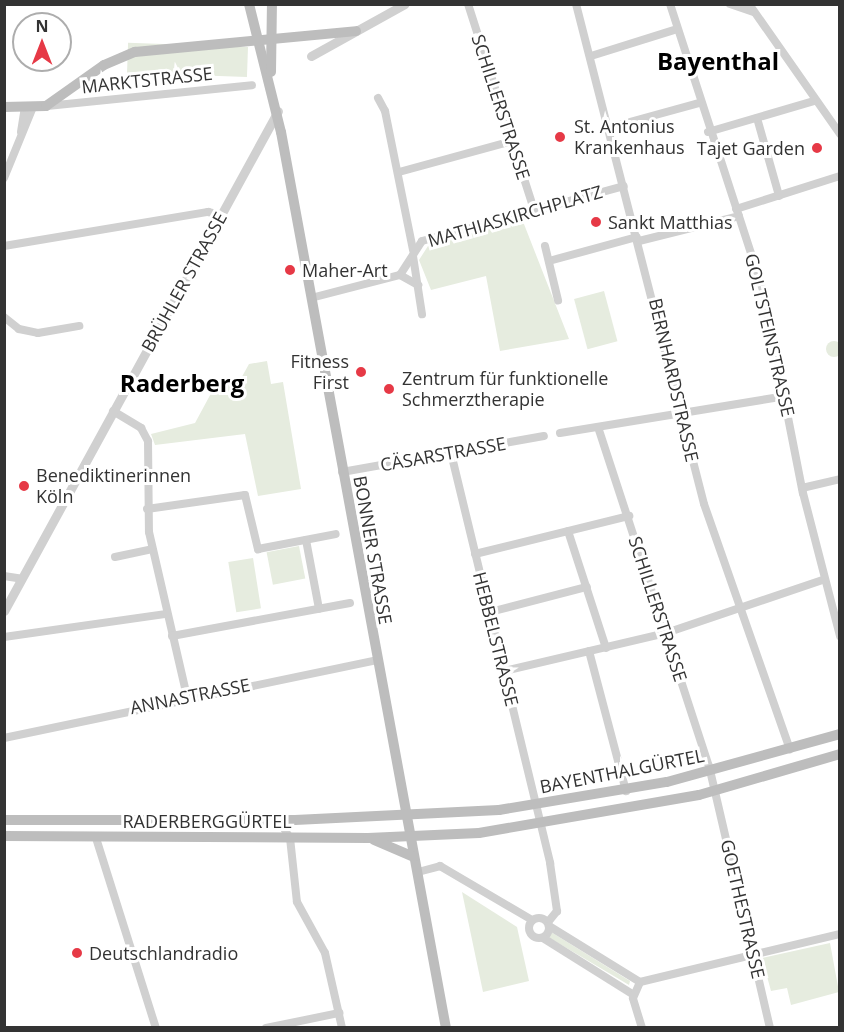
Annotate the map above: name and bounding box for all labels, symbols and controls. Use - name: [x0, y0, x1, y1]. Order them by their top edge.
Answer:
- north arrow: [12, 12, 72, 72]
- text: N: [35, 15, 49, 37]
- street label: SCHILLERSTRASSE: [467, 32, 535, 182]
- district label: Bayenthal: [657, 47, 779, 75]
- street label: MARKTSTRASSE: [80, 62, 214, 98]
- place label: St. Antonius Krankenhaus: [574, 116, 685, 158]
- marker: St. Antonius Krankenhaus: [551, 128, 569, 146]
- place label: Tajet Garden: [697, 137, 805, 159]
- marker: Tajet Garden: [810, 141, 824, 155]
- street label: MATHIASKIRCHPLATZ: [425, 181, 605, 251]
- street label: BRÜHLER STRASSE: [137, 208, 231, 356]
- place label: Sankt Matthias: [608, 211, 733, 233]
- marker: Sankt Matthias: [589, 215, 603, 229]
- street label: GOLTSTEINSTRASSE: [741, 251, 799, 419]
- place label: Maher-Art: [302, 259, 388, 281]
- marker: Maher-Art: [283, 263, 297, 277]
- street label: BERNHARDSTRASSE: [645, 296, 703, 464]
- place label: Fitness First: [290, 351, 349, 394]
- marker: Fitness First: [354, 365, 368, 379]
- place label: Zentrum für funktionelle Schmerztherapie: [402, 368, 608, 410]
- district label: Raderberg: [120, 369, 244, 397]
- marker: Zentrum für funktionelle Schmerztherapie: [380, 380, 398, 398]
- street label: CÄSARSTRASSE: [379, 432, 507, 476]
- place label: Benediktinerinnen Köln: [36, 465, 191, 508]
- street label: BONNER STRASSE: [349, 474, 397, 626]
- marker: Benediktinerinnen Köln: [17, 479, 31, 493]
- street label: SCHILLERSTRASSE: [624, 534, 692, 684]
- street label: HEBBELSTRASSE: [469, 569, 523, 709]
- street label: ANNASTRASSE: [128, 674, 252, 718]
- street label: BAYENTHALGÜRTEL: [538, 744, 706, 798]
- street label: RADERBERGGÜRTEL: [122, 810, 292, 832]
- street label: GOETHESTRASSE: [716, 837, 770, 981]
- place label: Deutschlandradio: [89, 942, 238, 964]
- marker: Deutschlandradio: [70, 946, 84, 960]

